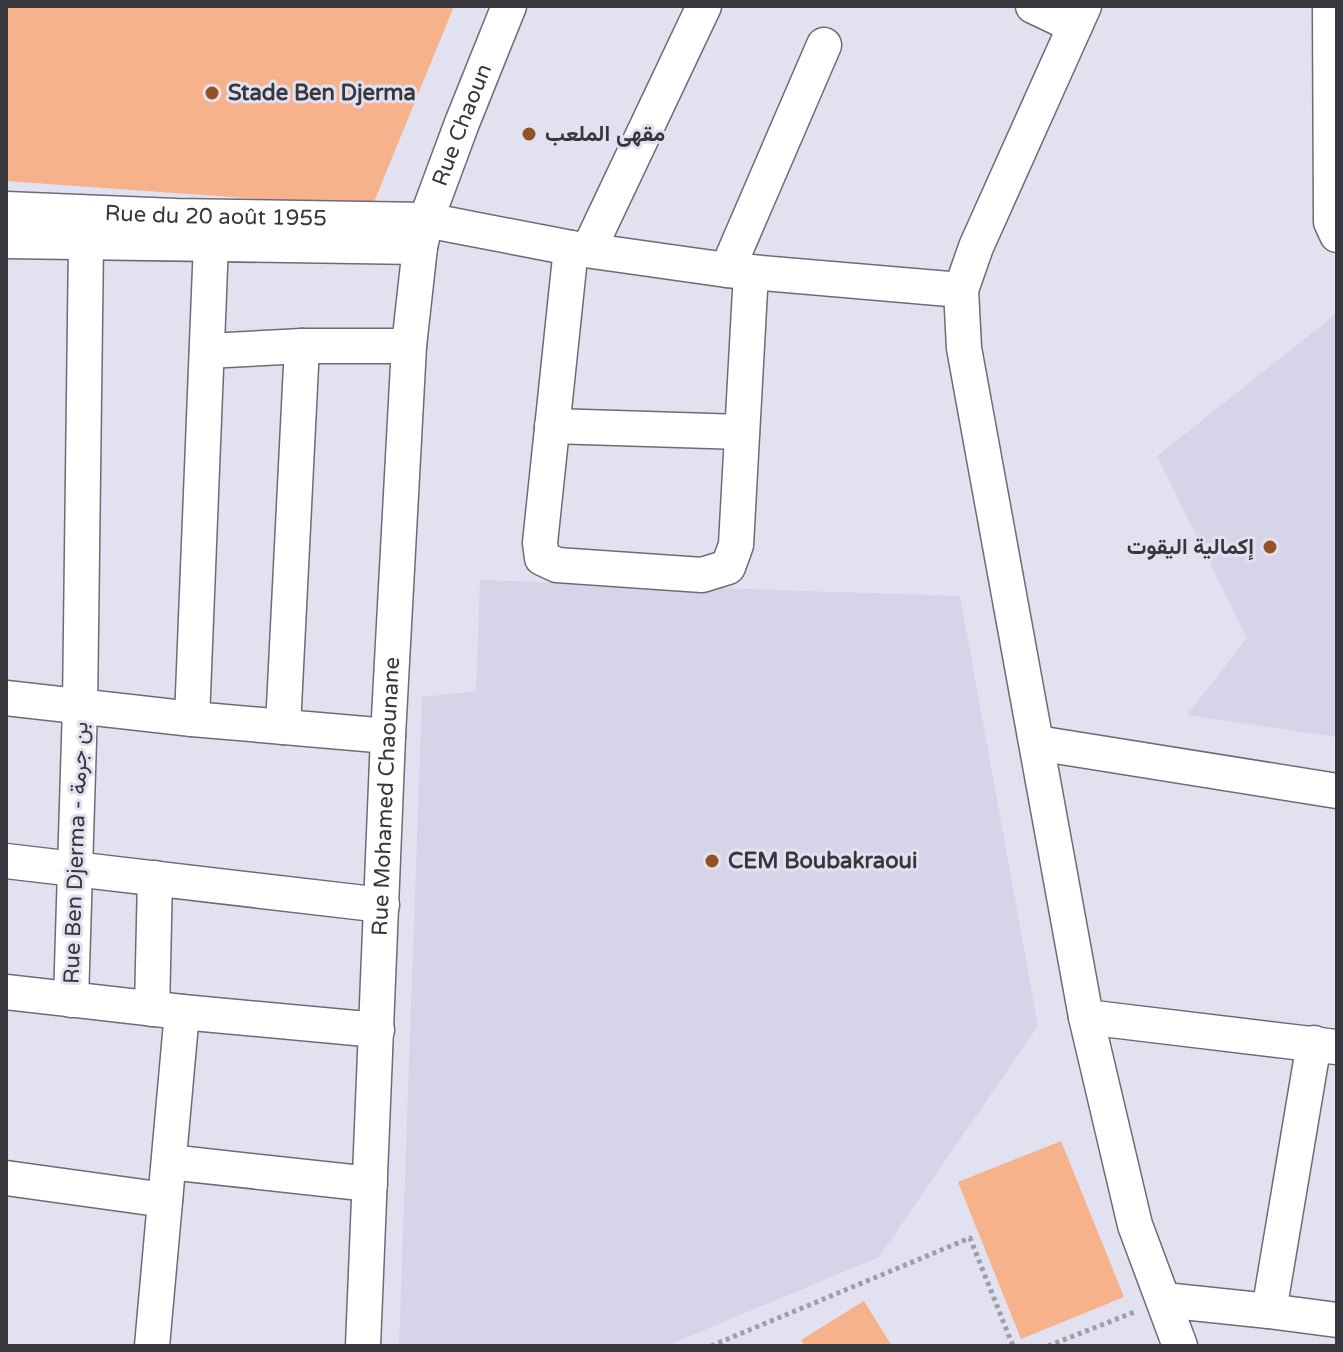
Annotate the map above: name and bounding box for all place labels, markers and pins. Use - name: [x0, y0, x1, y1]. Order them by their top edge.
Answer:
- place label: Stade Ben Djerma: [228, 80, 416, 106]
- marker: Stade Ben Djerma: [203, 84, 221, 102]
- place label: مقهى الملعب: [545, 121, 665, 147]
- marker: مقهى الملعب: [520, 125, 538, 143]
- place label: إكمالية اليقوت: [1127, 534, 1254, 561]
- marker: إكمالية اليقوت: [1261, 538, 1279, 556]
- place label: CEM Boubakraoui: [728, 848, 918, 874]
- marker: CEM Boubakraoui: [703, 852, 721, 870]

